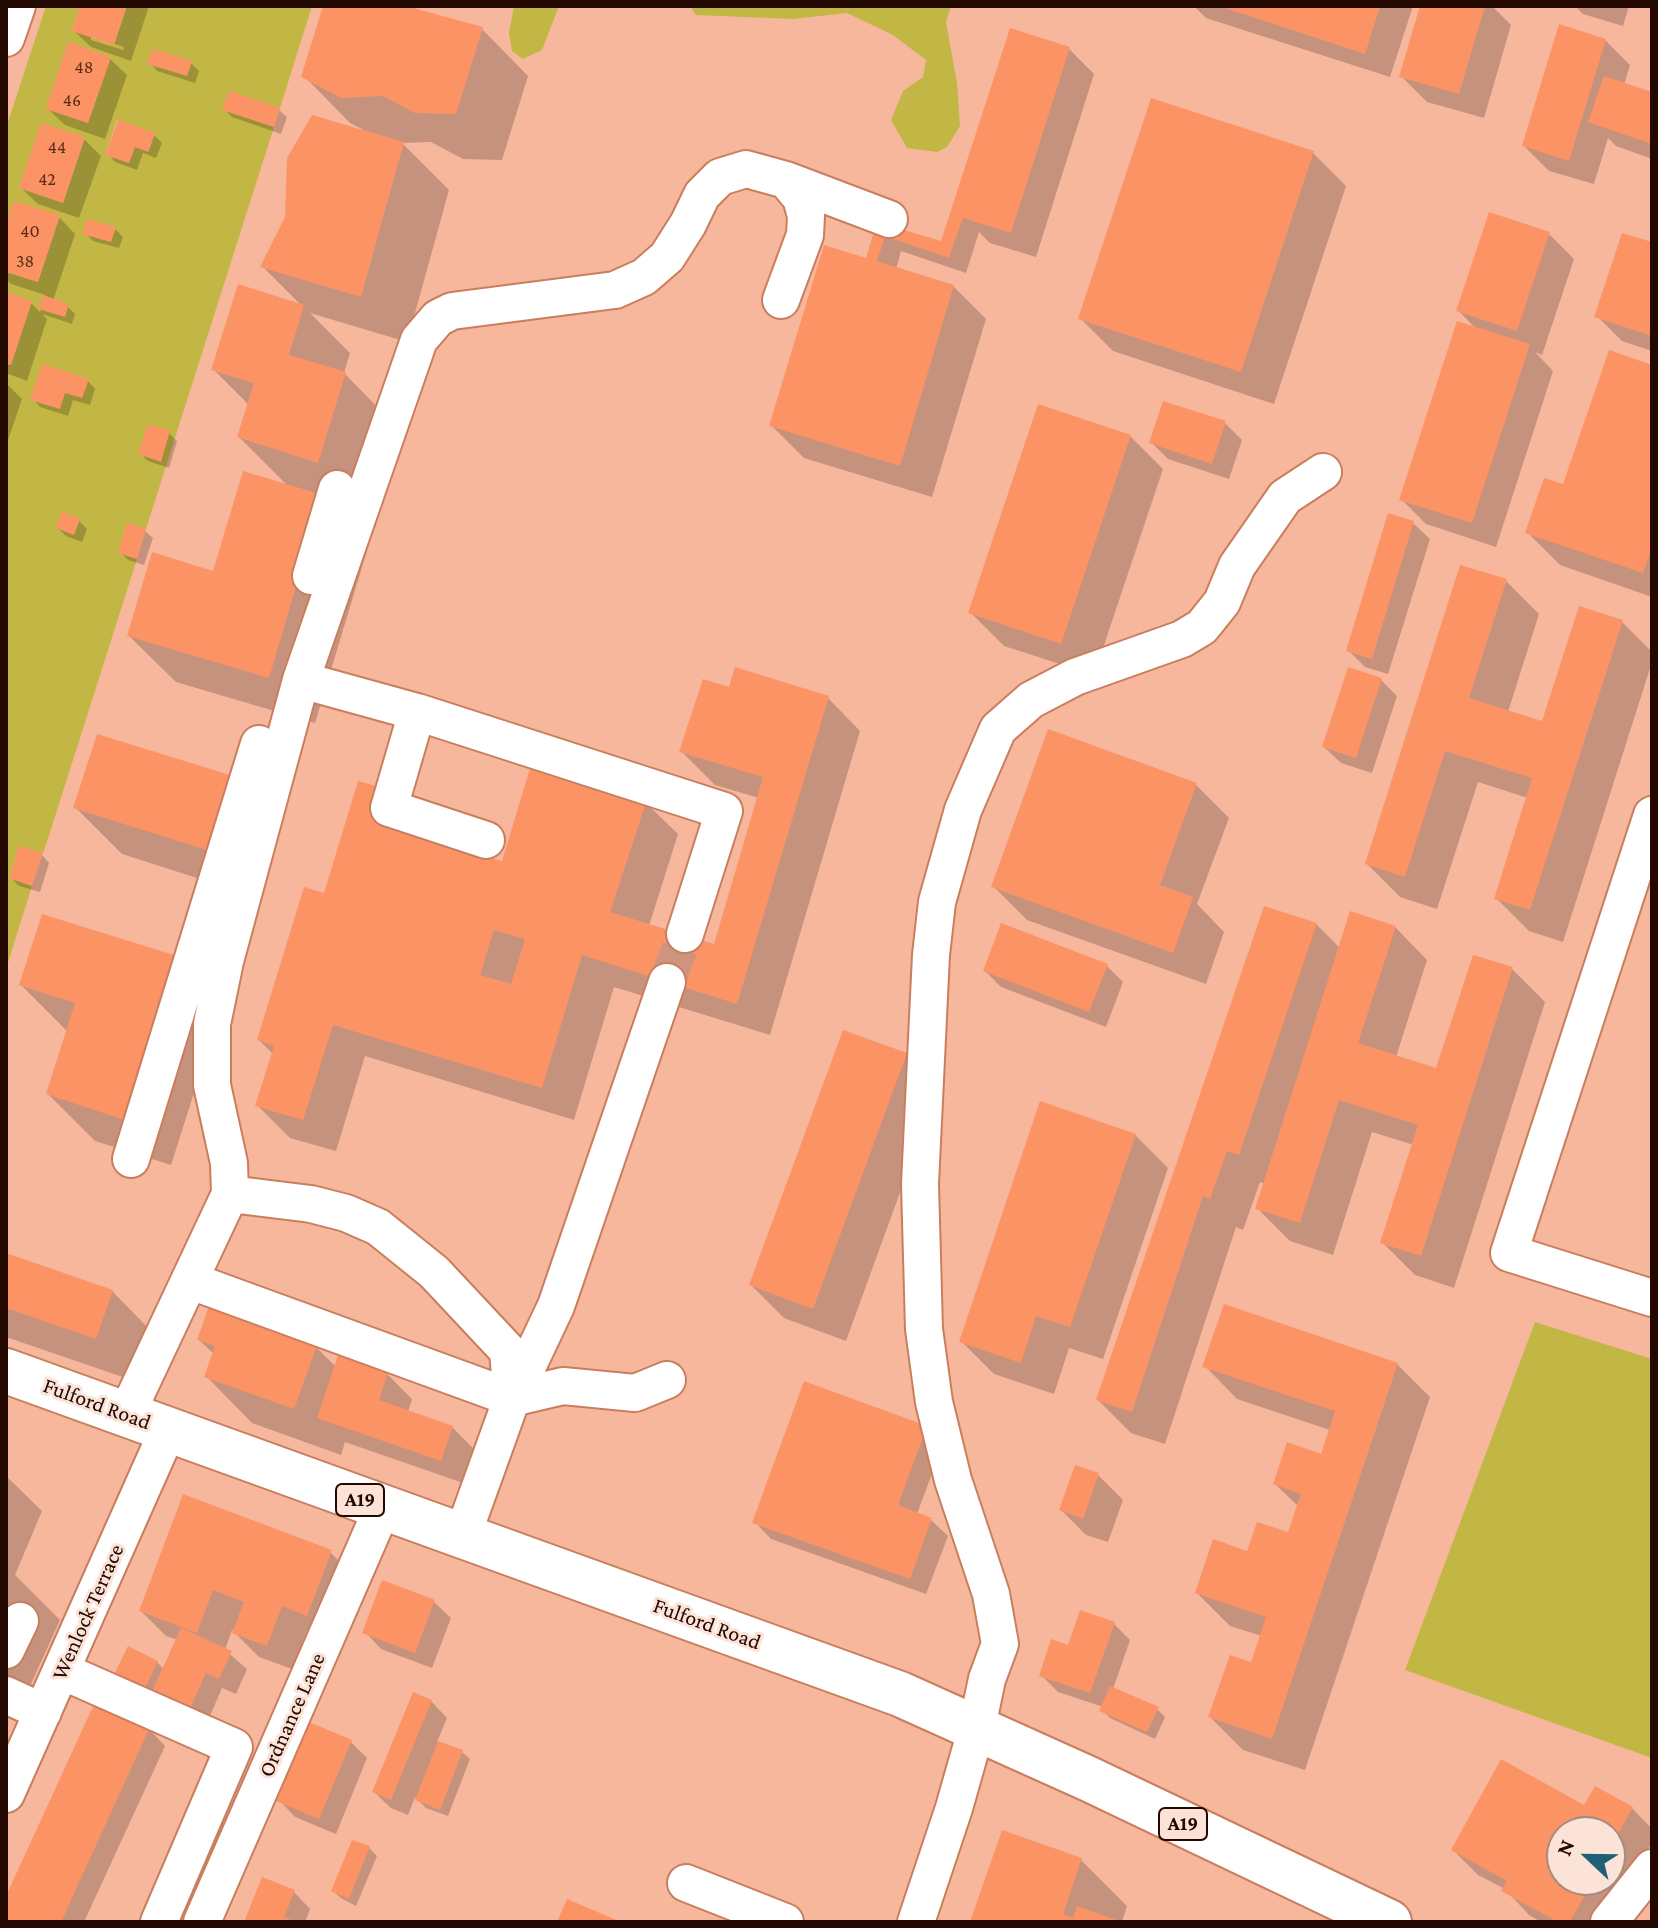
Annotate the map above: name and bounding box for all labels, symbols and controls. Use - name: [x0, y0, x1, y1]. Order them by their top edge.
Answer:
- house number: 48: [75, 56, 93, 78]
- house number: 46: [63, 89, 81, 111]
- house number: 44: [48, 136, 66, 158]
- house number: 42: [38, 168, 56, 190]
- house number: 40: [20, 220, 40, 242]
- house number: 38: [16, 250, 34, 272]
- street label: Fulford Road: [39, 1372, 155, 1436]
- road number: A19: [336, 1484, 384, 1516]
- street label: Wenlock Terrace: [46, 1540, 130, 1684]
- street label: Fulford Road: [649, 1592, 765, 1656]
- street label: Ordnance Lane: [253, 1649, 331, 1781]
- road number: A19: [1159, 1808, 1207, 1840]
- north arrow: [1546, 1816, 1626, 1896]
- text: N: [1551, 1836, 1580, 1859]

